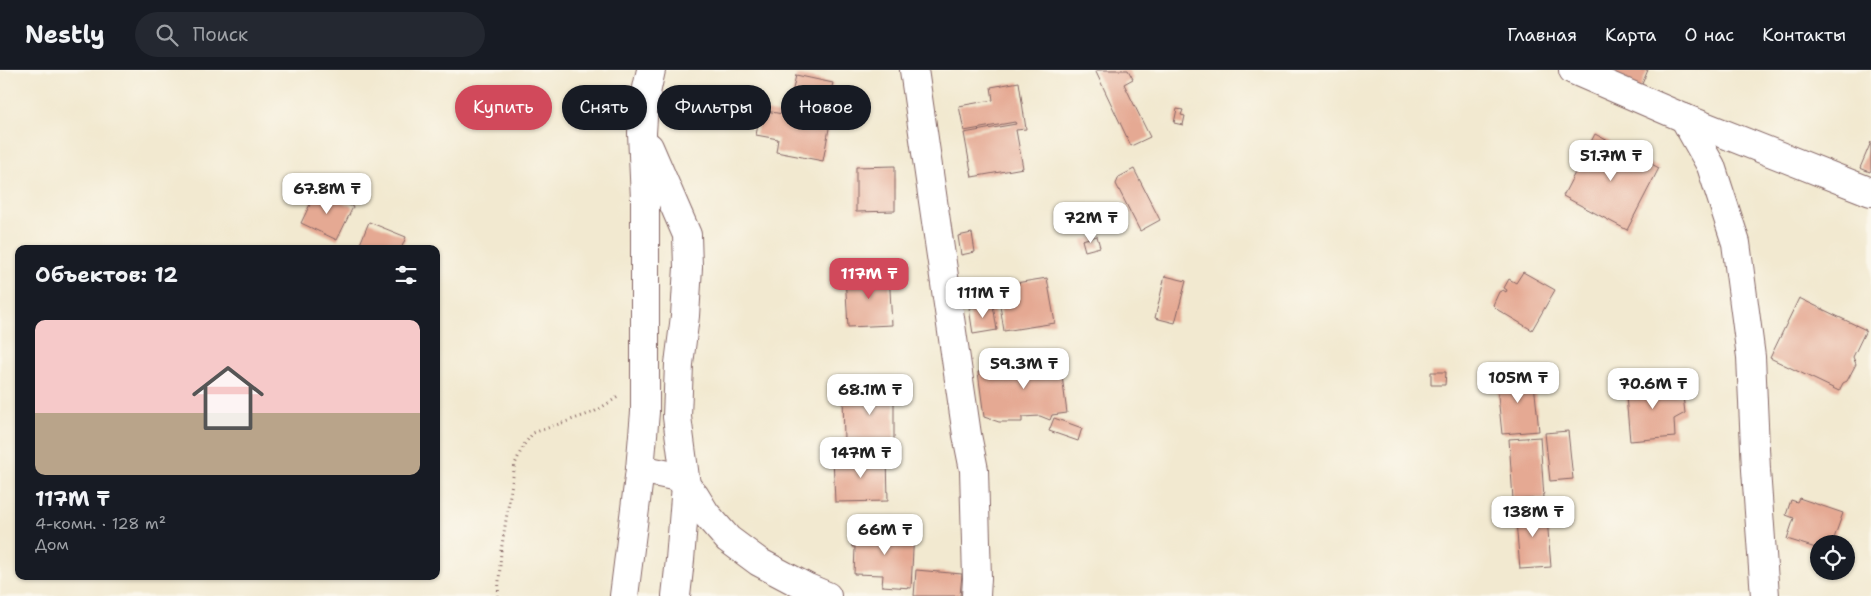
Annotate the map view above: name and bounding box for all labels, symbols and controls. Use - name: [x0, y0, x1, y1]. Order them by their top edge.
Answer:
- search box: [135, 12, 485, 57]
- text: Nestly: [25, 19, 105, 51]
- icon: search: [153, 21, 181, 49]
- text: Поиск: [193, 22, 248, 47]
- text: Главная: [1507, 23, 1577, 47]
- text: Карта: [1605, 23, 1657, 47]
- text: О нас: [1685, 23, 1734, 47]
- text: Контакты: [1762, 23, 1846, 47]
- chip: Купить: [455, 85, 552, 130]
- chip: Снять: [562, 85, 647, 130]
- chip: Фильтры: [657, 85, 771, 130]
- chip: Новое: [781, 85, 871, 130]
- pin: 51.7M ₸: [1565, 140, 1657, 182]
- text: 51.7M ₸: [1580, 145, 1642, 166]
- pin: 67.8M ₸: [281, 172, 373, 215]
- text: 67.8M ₸: [293, 178, 361, 199]
- pin: 72M ₸: [1056, 202, 1126, 244]
- text: 72M ₸: [1064, 207, 1118, 228]
- pin: 117M ₸: [828, 258, 910, 300]
- text: Объектов: 12: [35, 261, 178, 289]
- icon: filters: [392, 261, 420, 289]
- text: 117M ₸: [841, 263, 897, 284]
- pin: 111M ₸: [942, 276, 1024, 319]
- text: 111M ₸: [957, 282, 1009, 303]
- pin: 59.3M ₸: [978, 348, 1070, 390]
- icon: home: [183, 353, 273, 443]
- text: 59.3M ₸: [990, 353, 1058, 374]
- pin: 105M ₸: [1477, 362, 1559, 404]
- text: 105M ₸: [1488, 367, 1548, 388]
- pin: 70.6M ₸: [1607, 368, 1699, 410]
- text: 70.6M ₸: [1619, 373, 1687, 394]
- pin: 68.1M ₸: [824, 374, 916, 416]
- text: 68.1M ₸: [838, 379, 902, 400]
- pin: 147M ₸: [820, 436, 902, 479]
- text: 147M ₸: [831, 442, 891, 463]
- text: 117M ₸: [35, 485, 110, 513]
- pin: 138M ₸: [1492, 496, 1574, 538]
- text: 138M ₸: [1502, 501, 1564, 522]
- text: 4-комн. · 128 m²: [35, 513, 166, 534]
- pin: 66M ₸: [850, 514, 920, 556]
- text: 66M ₸: [858, 519, 912, 540]
- text: Дом: [35, 534, 69, 555]
- map controls: [1810, 535, 1855, 580]
- button: locate: [1810, 535, 1855, 580]

